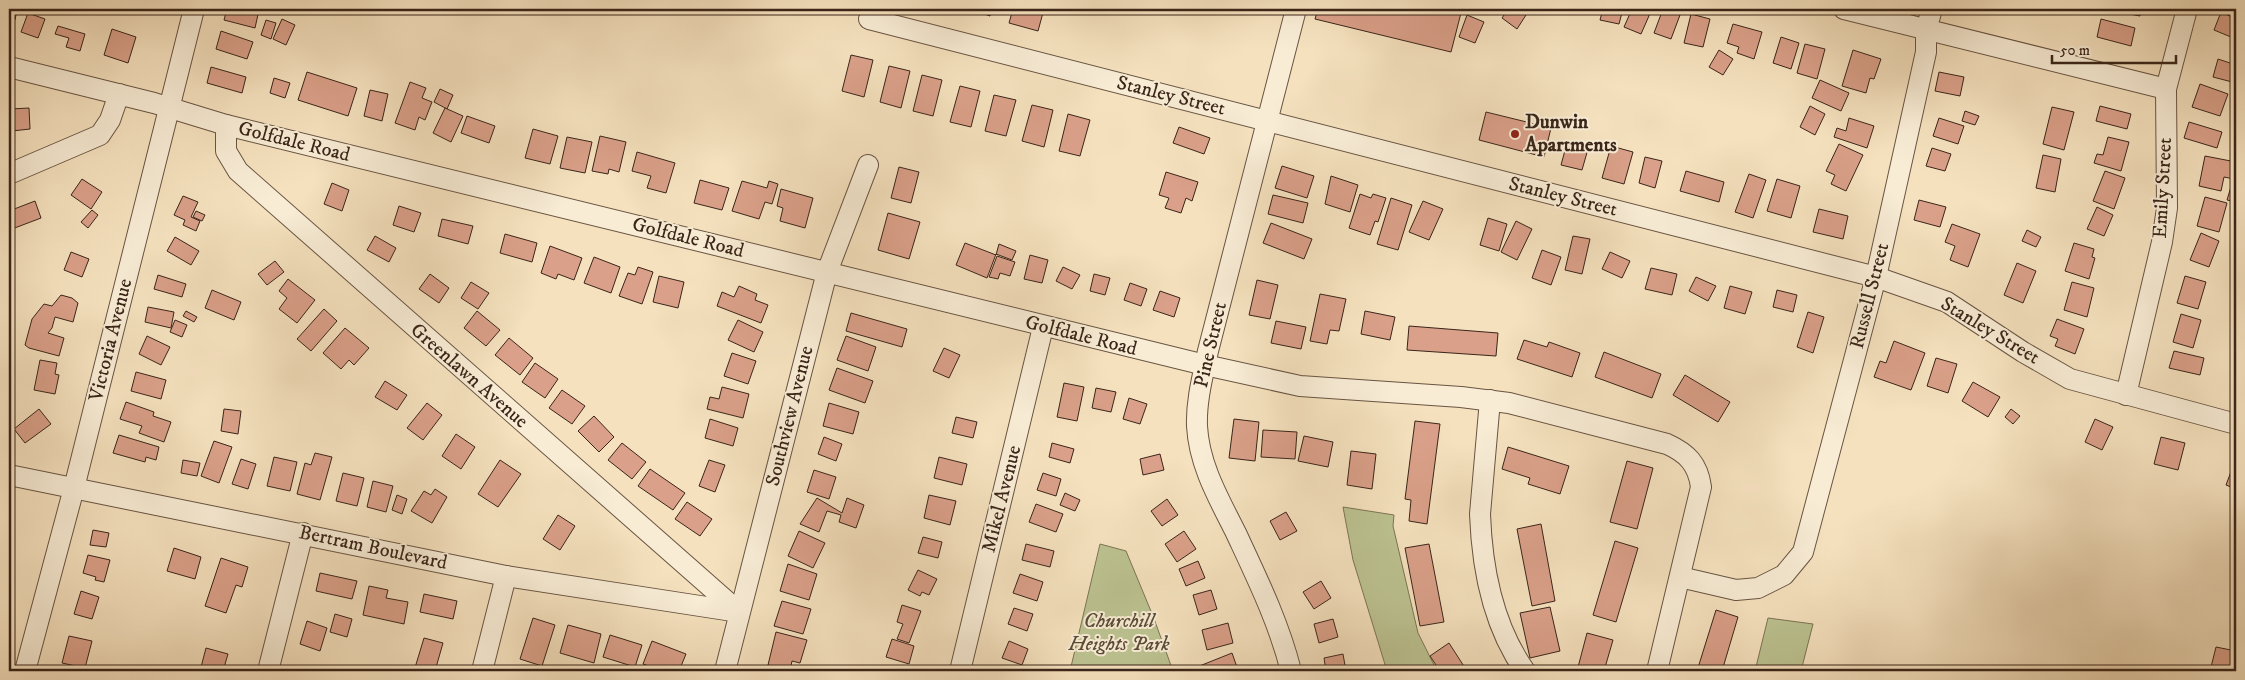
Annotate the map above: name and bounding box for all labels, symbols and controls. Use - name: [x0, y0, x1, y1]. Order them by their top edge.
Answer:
- scale bar: [2052, 32, 2176, 64]
- text: 50 m: [2060, 41, 2090, 60]
- street label: Stanley Street: [1114, 70, 1228, 122]
- place label: Dunwin Apartments: [1524, 110, 1617, 158]
- street label: Golfdale Road: [236, 116, 352, 168]
- marker: Dunwin Apartments: [1509, 128, 1521, 140]
- street label: Emily Street: [2148, 137, 2178, 239]
- street label: Stanley Street: [1506, 171, 1620, 223]
- street label: Golfdale Road: [630, 212, 746, 264]
- street label: Russell Street: [1845, 240, 1895, 352]
- street label: Victoria Avenue: [83, 276, 138, 405]
- street label: Stanley Street: [1936, 292, 2044, 370]
- street label: Pine Street: [1189, 300, 1233, 390]
- street label: Golfdale Road: [1023, 310, 1139, 362]
- street label: Greenlawn Avenue: [405, 318, 533, 434]
- street label: Southview Avenue: [761, 343, 819, 489]
- street label: Mikel Avenue: [977, 443, 1027, 555]
- street label: Bertram Boulevard: [297, 520, 449, 576]
- park label: Churchill Heights Park: [1067, 609, 1170, 657]

